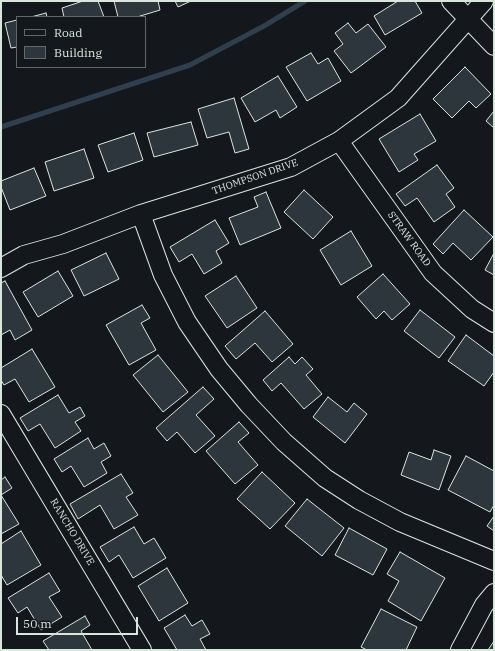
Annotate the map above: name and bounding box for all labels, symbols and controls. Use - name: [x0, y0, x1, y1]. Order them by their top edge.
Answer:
- legend: [16, 16, 146, 68]
- text: Road: [54, 25, 83, 40]
- text: Building: [54, 45, 102, 60]
- street label: THOMPSON DRIVE: [211, 157, 299, 197]
- street label: STRAW ROAD: [385, 209, 433, 269]
- street label: RANCHO DRIVE: [47, 497, 97, 567]
- scale bar: [18, 609, 140, 635]
- text: 50 m: [23, 616, 52, 631]

